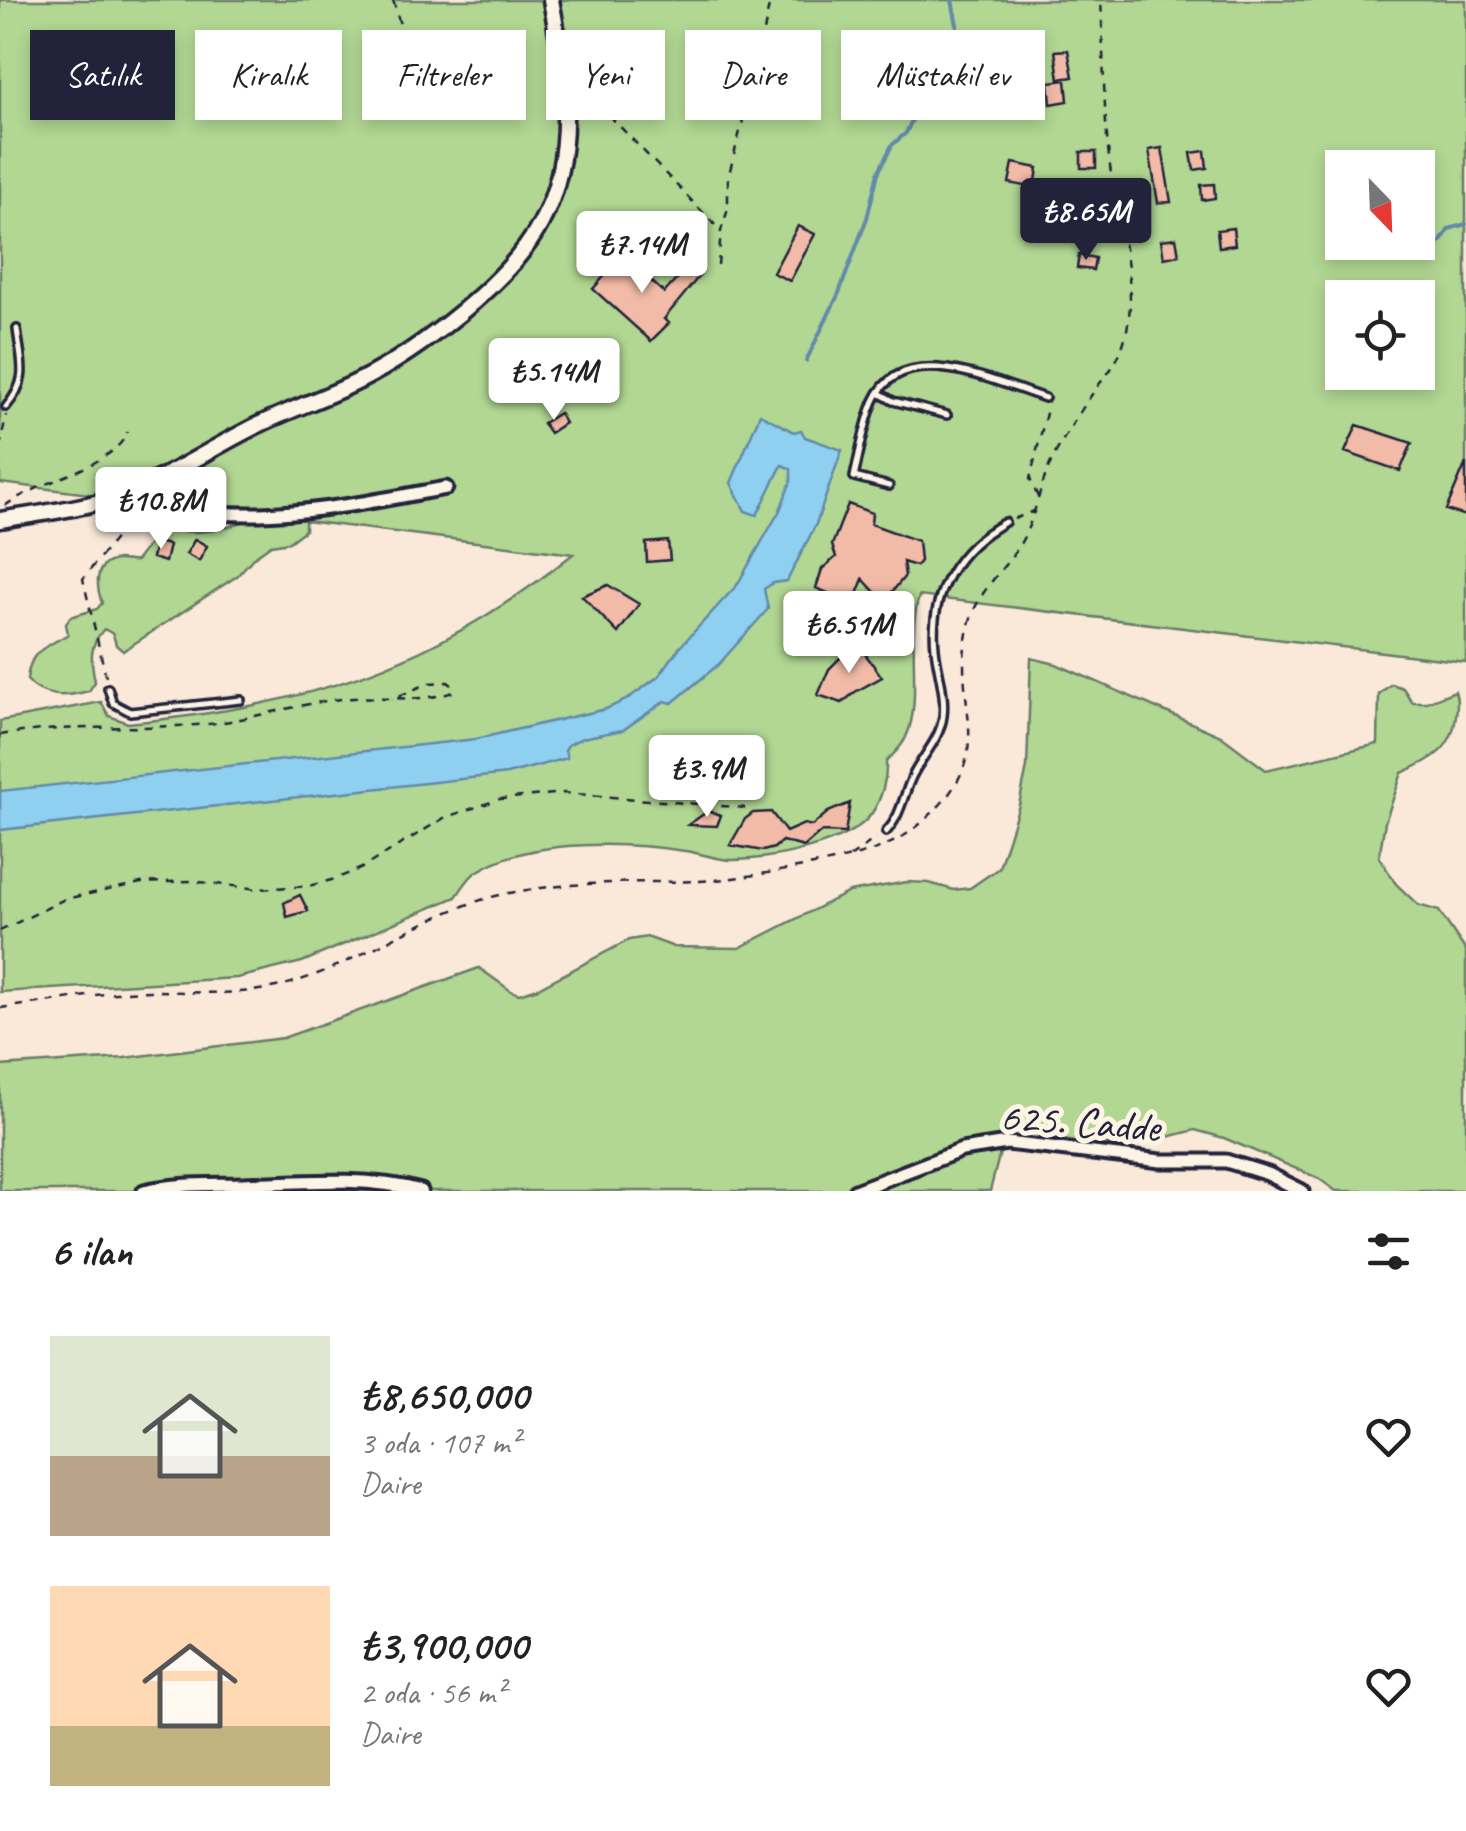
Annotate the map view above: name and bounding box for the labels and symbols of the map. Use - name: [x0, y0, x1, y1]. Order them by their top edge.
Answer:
- north arrow: [1325, 150, 1435, 260]
- pin: ₺8.65M: [1005, 178, 1167, 263]
- pin: ₺7.14M: [561, 211, 723, 296]
- pin: ₺5.14M: [473, 338, 635, 423]
- pin: ₺10.8M: [80, 467, 242, 552]
- pin: ₺6.51M: [768, 591, 930, 676]
- pin: ₺3.9M: [637, 735, 777, 820]
- street label: 625. Cadde: [998, 1090, 1164, 1154]

